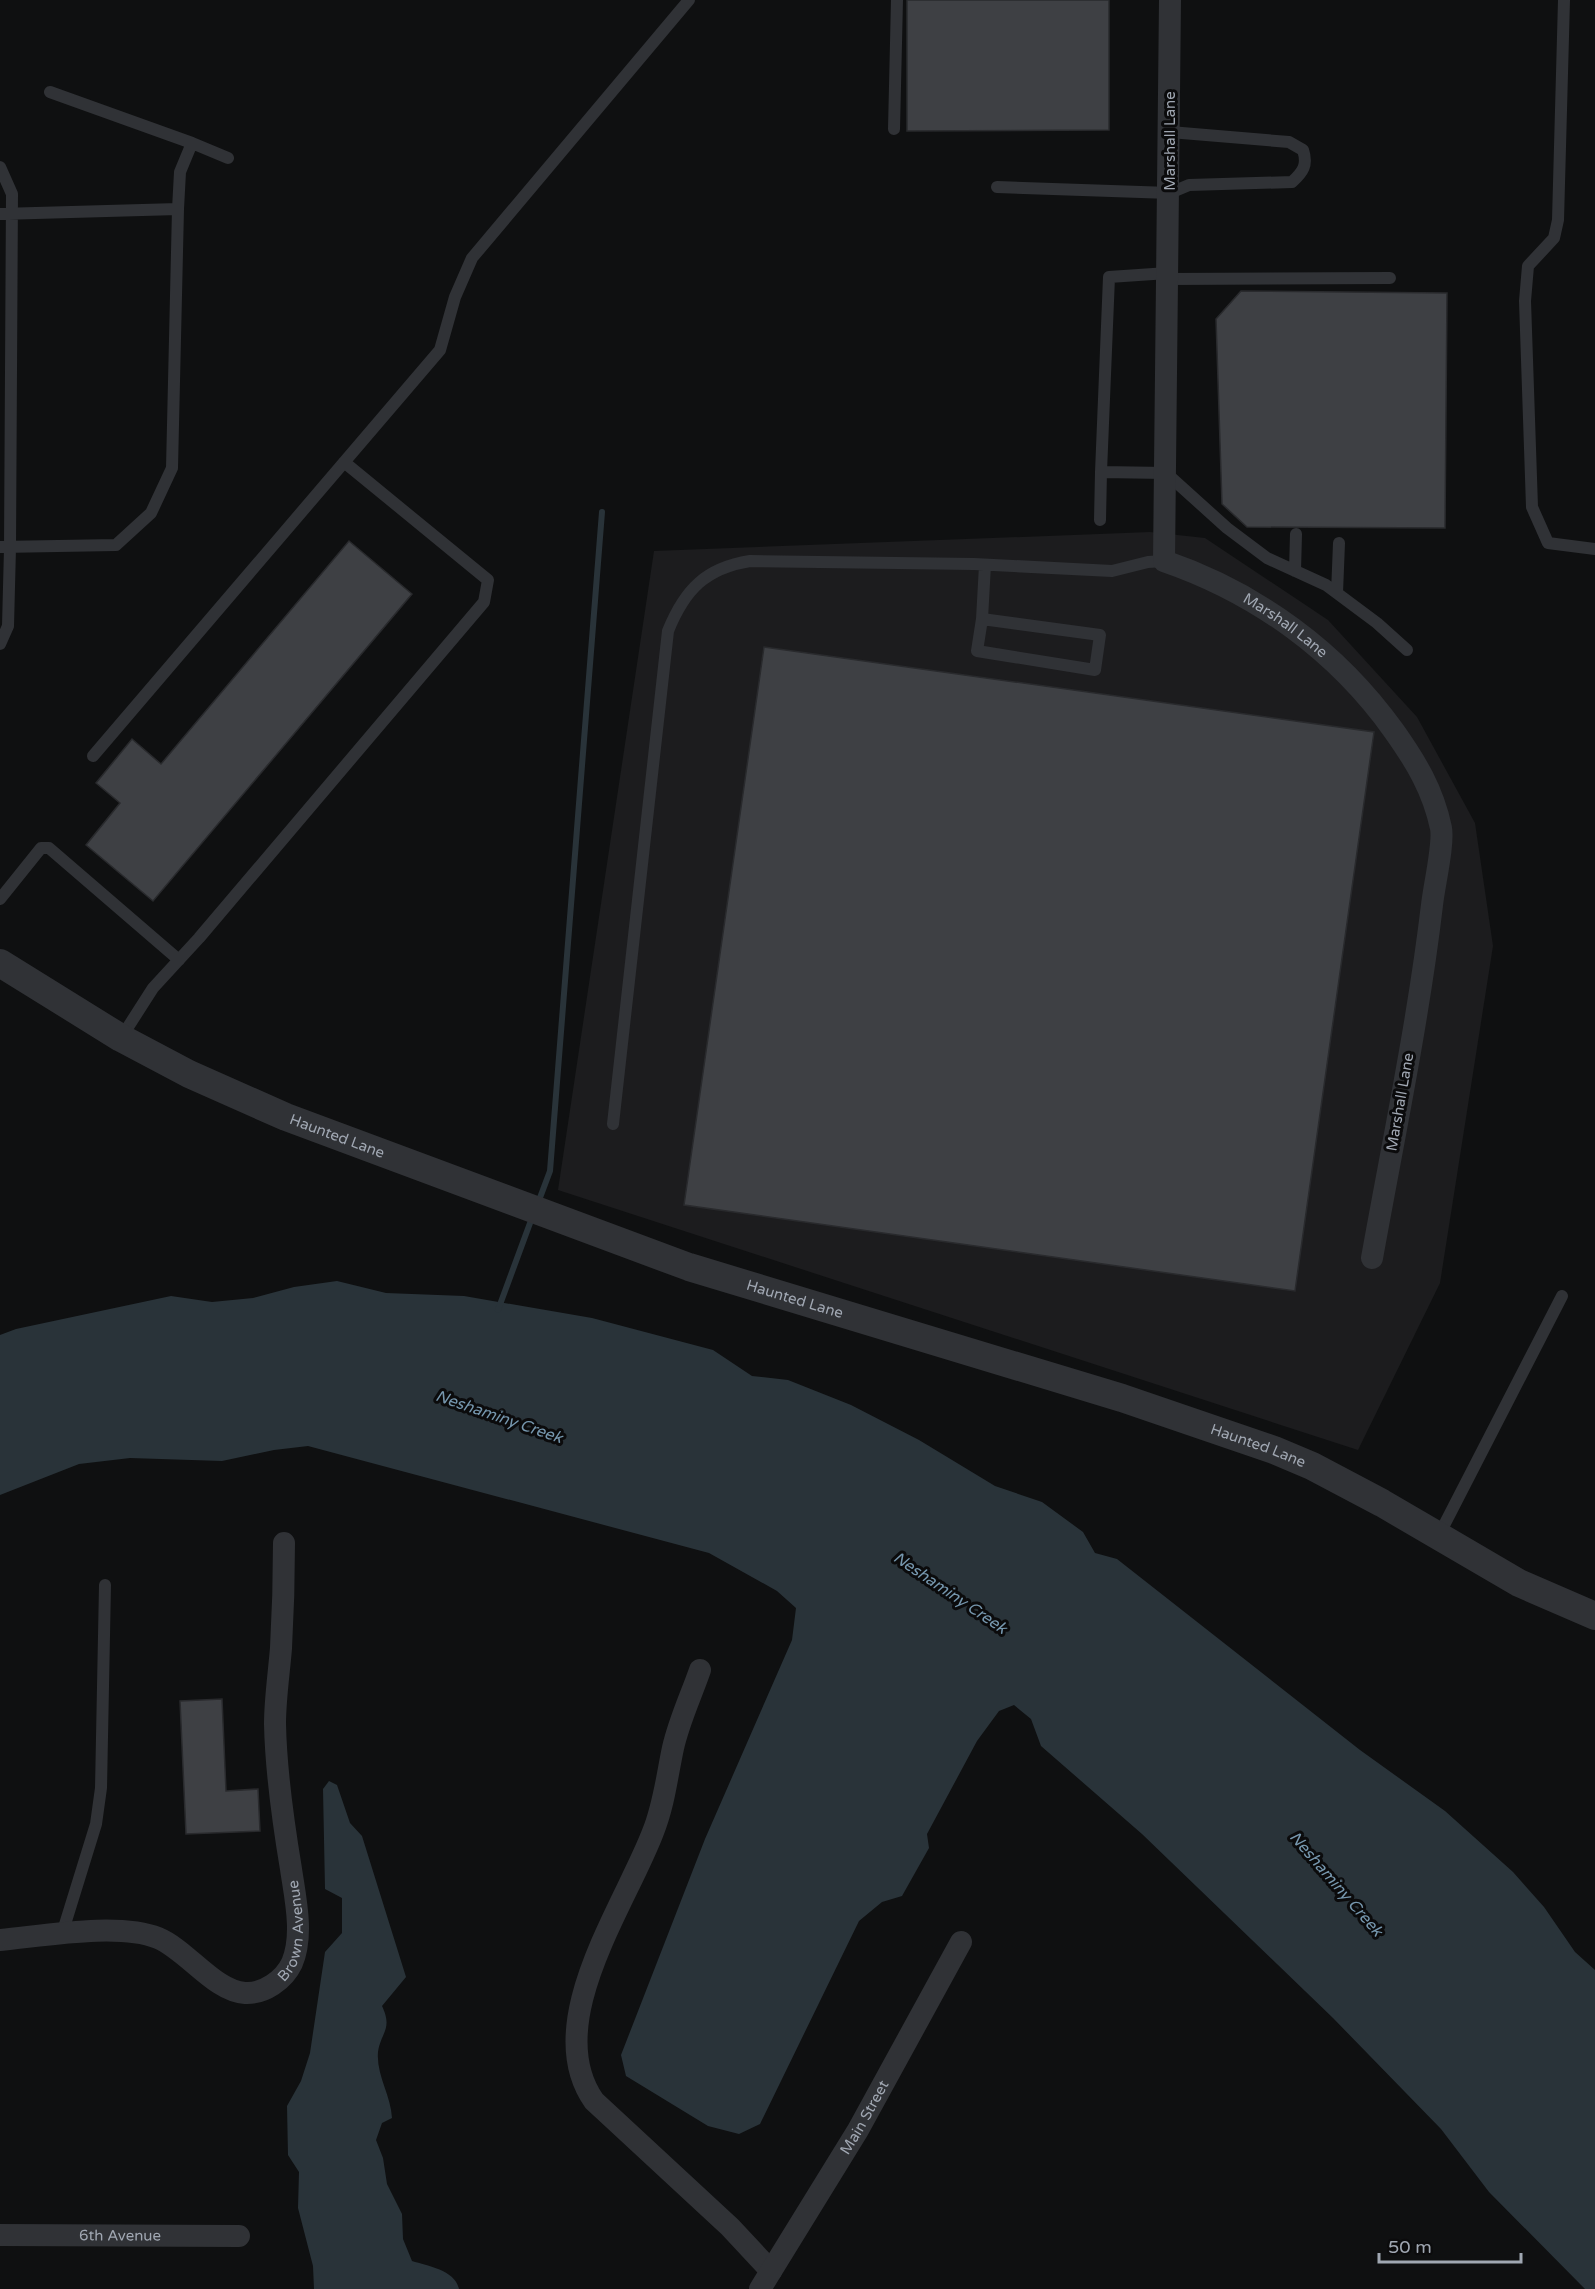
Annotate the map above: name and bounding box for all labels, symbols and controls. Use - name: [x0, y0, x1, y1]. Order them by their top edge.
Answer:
- street label: Marshall Lane: [1161, 91, 1179, 191]
- street label: Marshall Lane: [1240, 589, 1331, 661]
- street label: Marshall Lane: [1382, 1051, 1418, 1153]
- street label: Haunted Lane: [287, 1110, 387, 1162]
- street label: Haunted Lane: [744, 1276, 845, 1322]
- water label: Neshaminy Creek: [433, 1386, 566, 1448]
- street label: Haunted Lane: [1208, 1420, 1308, 1471]
- water label: Neshaminy Creek: [889, 1548, 1012, 1639]
- water label: Neshaminy Creek: [1285, 1827, 1388, 1942]
- street label: Brown Avenue: [274, 1879, 307, 1985]
- street label: Main Street: [836, 2077, 893, 2158]
- street label: 6th Avenue: [79, 2226, 161, 2245]
- scale bar: [1379, 2226, 1522, 2264]
- text: 50 m: [1388, 2236, 1432, 2258]

